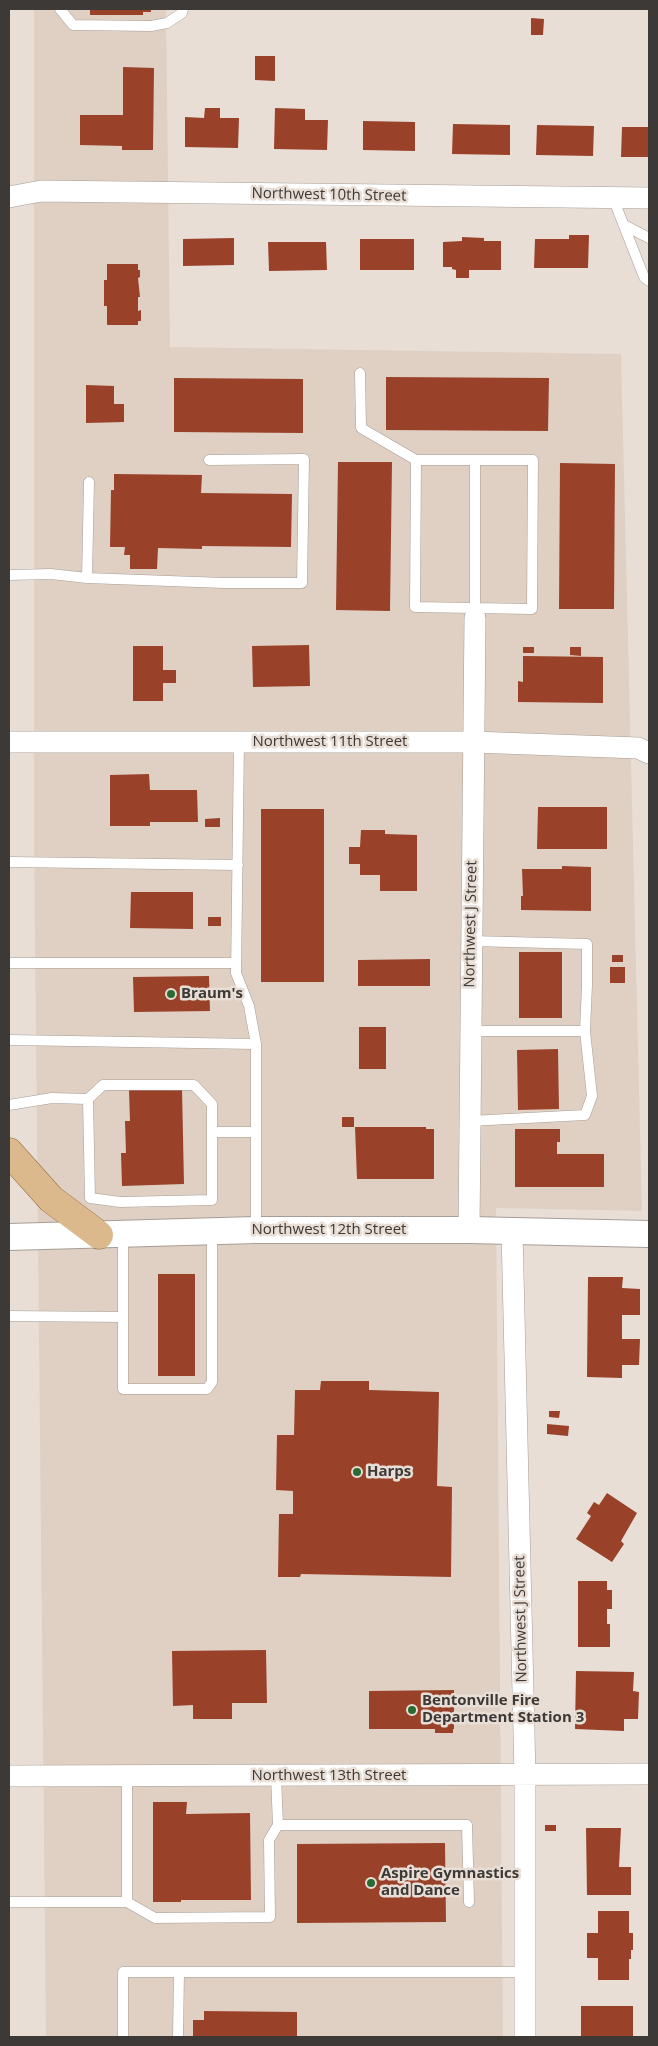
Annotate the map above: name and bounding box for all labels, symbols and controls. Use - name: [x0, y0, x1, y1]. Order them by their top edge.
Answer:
- street label: Northwest 10th Street: [251, 185, 407, 205]
- street label: Northwest 11th Street: [253, 733, 407, 751]
- street label: Northwest J Street: [461, 860, 481, 988]
- place label: Braum's: [181, 985, 243, 1003]
- marker: Braum's: [165, 988, 177, 1000]
- street label: Northwest 12th Street: [252, 1221, 406, 1239]
- place label: Harps: [367, 1463, 411, 1481]
- marker: Harps: [351, 1466, 363, 1478]
- street label: Northwest J Street: [511, 1555, 531, 1683]
- place label: Bentonville Fire Department Station 3: [422, 1692, 584, 1727]
- marker: Bentonville Fire Department Station 3: [406, 1704, 418, 1716]
- street label: Northwest 13th Street: [252, 1767, 406, 1785]
- place label: Aspire Gymnastics and Dance: [381, 1865, 519, 1900]
- marker: Aspire Gymnastics and Dance: [365, 1877, 377, 1889]

